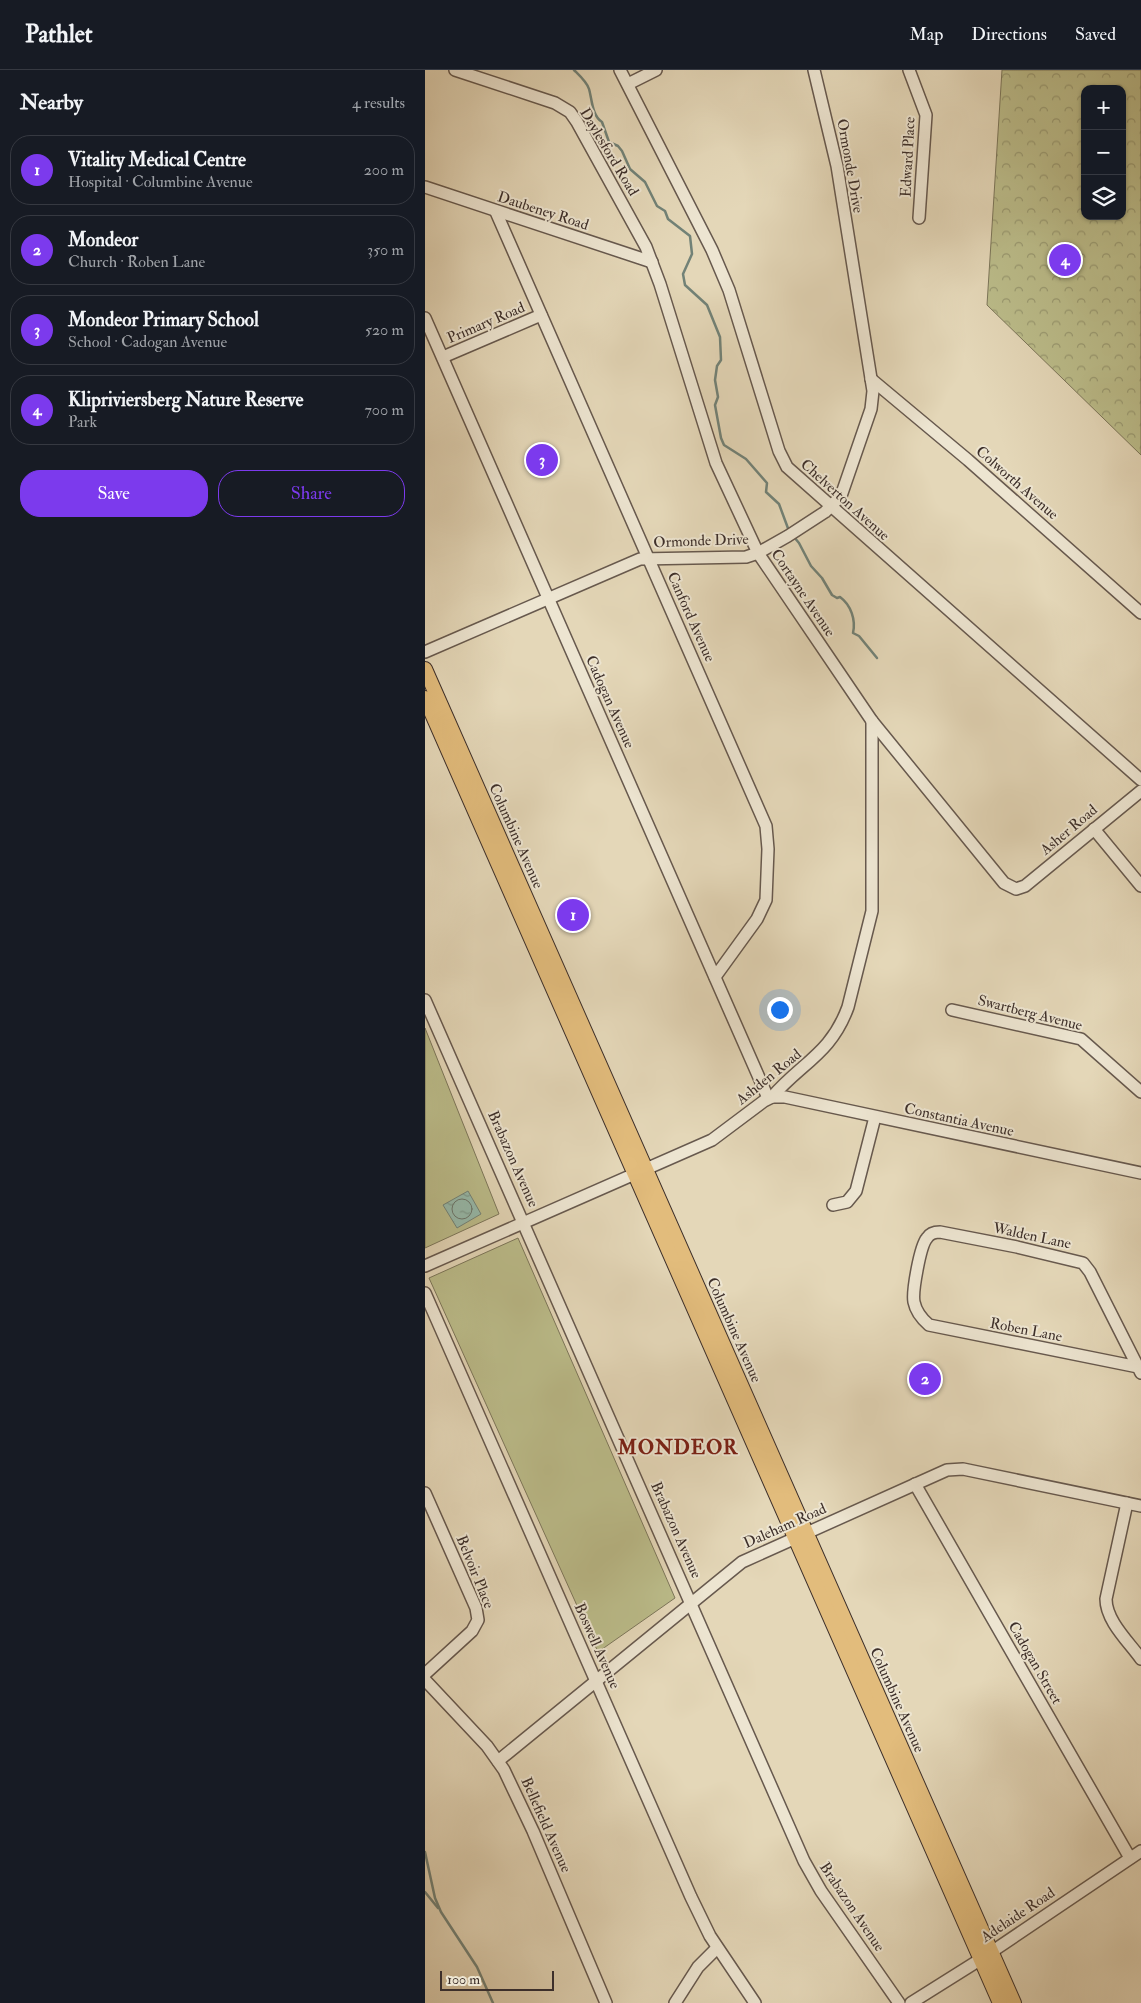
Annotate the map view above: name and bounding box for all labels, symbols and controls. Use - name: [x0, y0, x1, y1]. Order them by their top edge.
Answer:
- text: Pathlet: [25, 19, 93, 50]
- text: Map: [910, 23, 943, 46]
- text: Directions: [971, 23, 1047, 46]
- text: Saved: [1075, 23, 1116, 46]
- map controls: [1081, 85, 1126, 220]
- button: +: [1081, 85, 1126, 130]
- text: Nearby: [20, 89, 83, 116]
- text: 4 results: [352, 93, 405, 113]
- street label: Daylesford Road: [575, 105, 643, 200]
- street label: Edward Place: [896, 116, 920, 198]
- street label: Ormonde Drive: [832, 117, 868, 215]
- button: −: [1081, 130, 1126, 175]
- text: Vitality Medical Centre: [68, 148, 246, 172]
- text: 1: [34, 160, 40, 180]
- text: 200 m: [364, 160, 404, 180]
- text: Hospital · Columbine Avenue: [68, 172, 253, 192]
- button: layers: [1081, 175, 1126, 220]
- street label: Daubeney Road: [495, 187, 592, 235]
- text: Mondeor: [68, 228, 138, 252]
- text: 2: [33, 240, 41, 260]
- text: 350 m: [367, 240, 404, 260]
- pin: 4: [1049, 241, 1081, 279]
- text: Church · Roben Lane: [68, 252, 205, 272]
- street label: Primary Road: [444, 298, 528, 348]
- text: Mondeor Primary School: [68, 308, 259, 332]
- text: 3: [34, 320, 40, 340]
- text: 520 m: [365, 320, 404, 340]
- text: School · Cadogan Avenue: [68, 332, 227, 352]
- text: Klipriviersberg Nature Reserve: [68, 388, 303, 412]
- text: 4: [33, 400, 41, 420]
- text: 700 m: [365, 400, 404, 420]
- text: Park: [68, 412, 97, 432]
- pin: 3: [526, 441, 558, 479]
- street label: Colworth Avenue: [972, 442, 1062, 524]
- street label: Chelverton Avenue: [796, 455, 894, 545]
- button: Save: [20, 470, 208, 517]
- button: Share: [218, 470, 405, 517]
- street label: Ormonde Drive: [653, 530, 749, 552]
- street label: Cortayne Avenue: [767, 545, 839, 641]
- street label: Canford Avenue: [663, 569, 719, 665]
- street label: Cadogan Avenue: [581, 653, 639, 751]
- street label: Columbine Avenue: [484, 780, 548, 892]
- street label: Asher Road: [1036, 800, 1102, 860]
- pin: 1: [557, 896, 589, 934]
- street label: Swartberg Avenue: [976, 991, 1084, 1035]
- your location: [767, 997, 793, 1023]
- street label: Ashden Road: [732, 1045, 806, 1110]
- street label: Constantia Avenue: [903, 1099, 1015, 1141]
- street label: Brabazon Avenue: [483, 1108, 543, 1210]
- street label: Walden Lane: [990, 1218, 1073, 1254]
- street label: Columbine Avenue: [702, 1274, 766, 1386]
- street label: Roben Lane: [988, 1314, 1064, 1346]
- pin: 2: [909, 1360, 941, 1398]
- district label: MONDEOR: [617, 1435, 739, 1460]
- street label: Brabazon Avenue: [646, 1479, 706, 1581]
- street label: Daleham Road: [741, 1499, 830, 1553]
- street label: Belvoir Place: [452, 1533, 498, 1611]
- street label: Boswell Avenue: [570, 1600, 624, 1692]
- street label: Cadogan Street: [1004, 1618, 1066, 1708]
- street label: Columbine Avenue: [865, 1644, 929, 1756]
- street label: Bellefield Avenue: [517, 1774, 575, 1876]
- street label: Brabazon Avenue: [815, 1859, 889, 1955]
- street label: Adelaide Road: [977, 1883, 1059, 1947]
- scale bar: [440, 1968, 554, 1991]
- text: 100 m: [447, 1971, 480, 1988]

